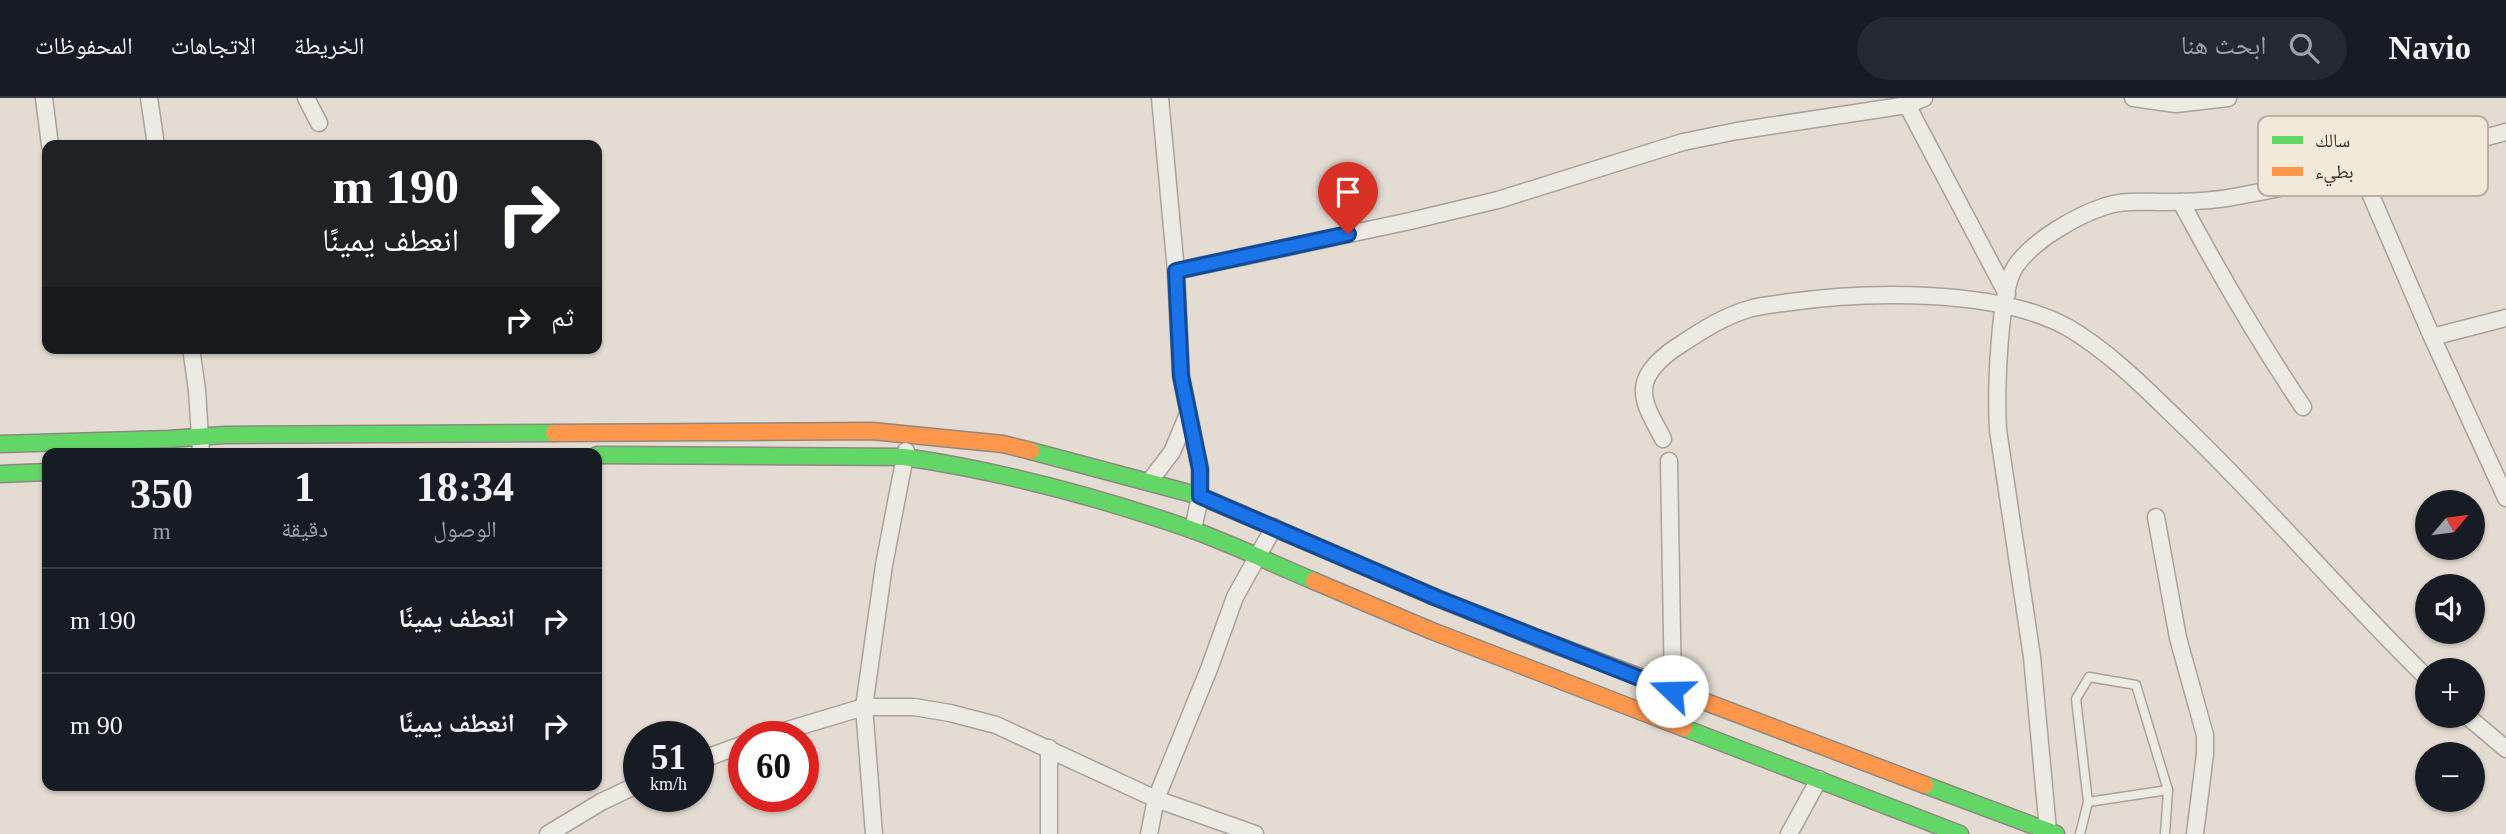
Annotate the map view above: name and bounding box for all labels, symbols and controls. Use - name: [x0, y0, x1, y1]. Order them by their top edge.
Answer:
- search box: [1857, 17, 2347, 80]
- icon: search: [2285, 29, 2323, 67]
- text: Navio: [2389, 30, 2471, 66]
- text: ابحث هنا: [2181, 31, 2267, 60]
- text: المحفوظات: [35, 33, 133, 59]
- text: الاتجاهات: [171, 33, 256, 59]
- text: الخريطة: [294, 33, 365, 59]
- legend: [2258, 116, 2488, 196]
- text: سالك: [2315, 130, 2350, 151]
- text: 190 m: [332, 159, 459, 214]
- text: بطيء: [2315, 161, 2354, 187]
- pin: [1318, 162, 1378, 234]
- icon: right: [483, 168, 574, 259]
- icon: arrive: [1329, 173, 1367, 211]
- text: انعطف يمينًا: [322, 222, 459, 258]
- icon: right: [499, 301, 537, 339]
- text: ثم: [551, 303, 574, 332]
- text: 1: [294, 464, 315, 510]
- text: 18:34: [416, 464, 514, 510]
- text: 350: [130, 471, 193, 517]
- north arrow: [2415, 490, 2485, 560]
- map controls: [2415, 490, 2485, 812]
- text: دقيقة: [281, 517, 328, 542]
- text: الوصول: [433, 517, 497, 542]
- text: m: [153, 519, 171, 544]
- button: sound: [2415, 574, 2485, 644]
- icon: right: [536, 602, 574, 640]
- text: انعطف يمينًا: [398, 604, 515, 633]
- text: 190 m: [70, 606, 136, 635]
- position arrow: [1635, 654, 1709, 728]
- button: +: [2415, 658, 2485, 728]
- icon: right: [536, 707, 574, 745]
- text: انعطف يمينًا: [398, 709, 515, 738]
- text: 90 m: [70, 711, 123, 740]
- speed limit sign: 60: [728, 721, 819, 812]
- text: 51: [651, 738, 686, 777]
- button: −: [2415, 742, 2485, 812]
- text: km/h: [650, 774, 687, 794]

